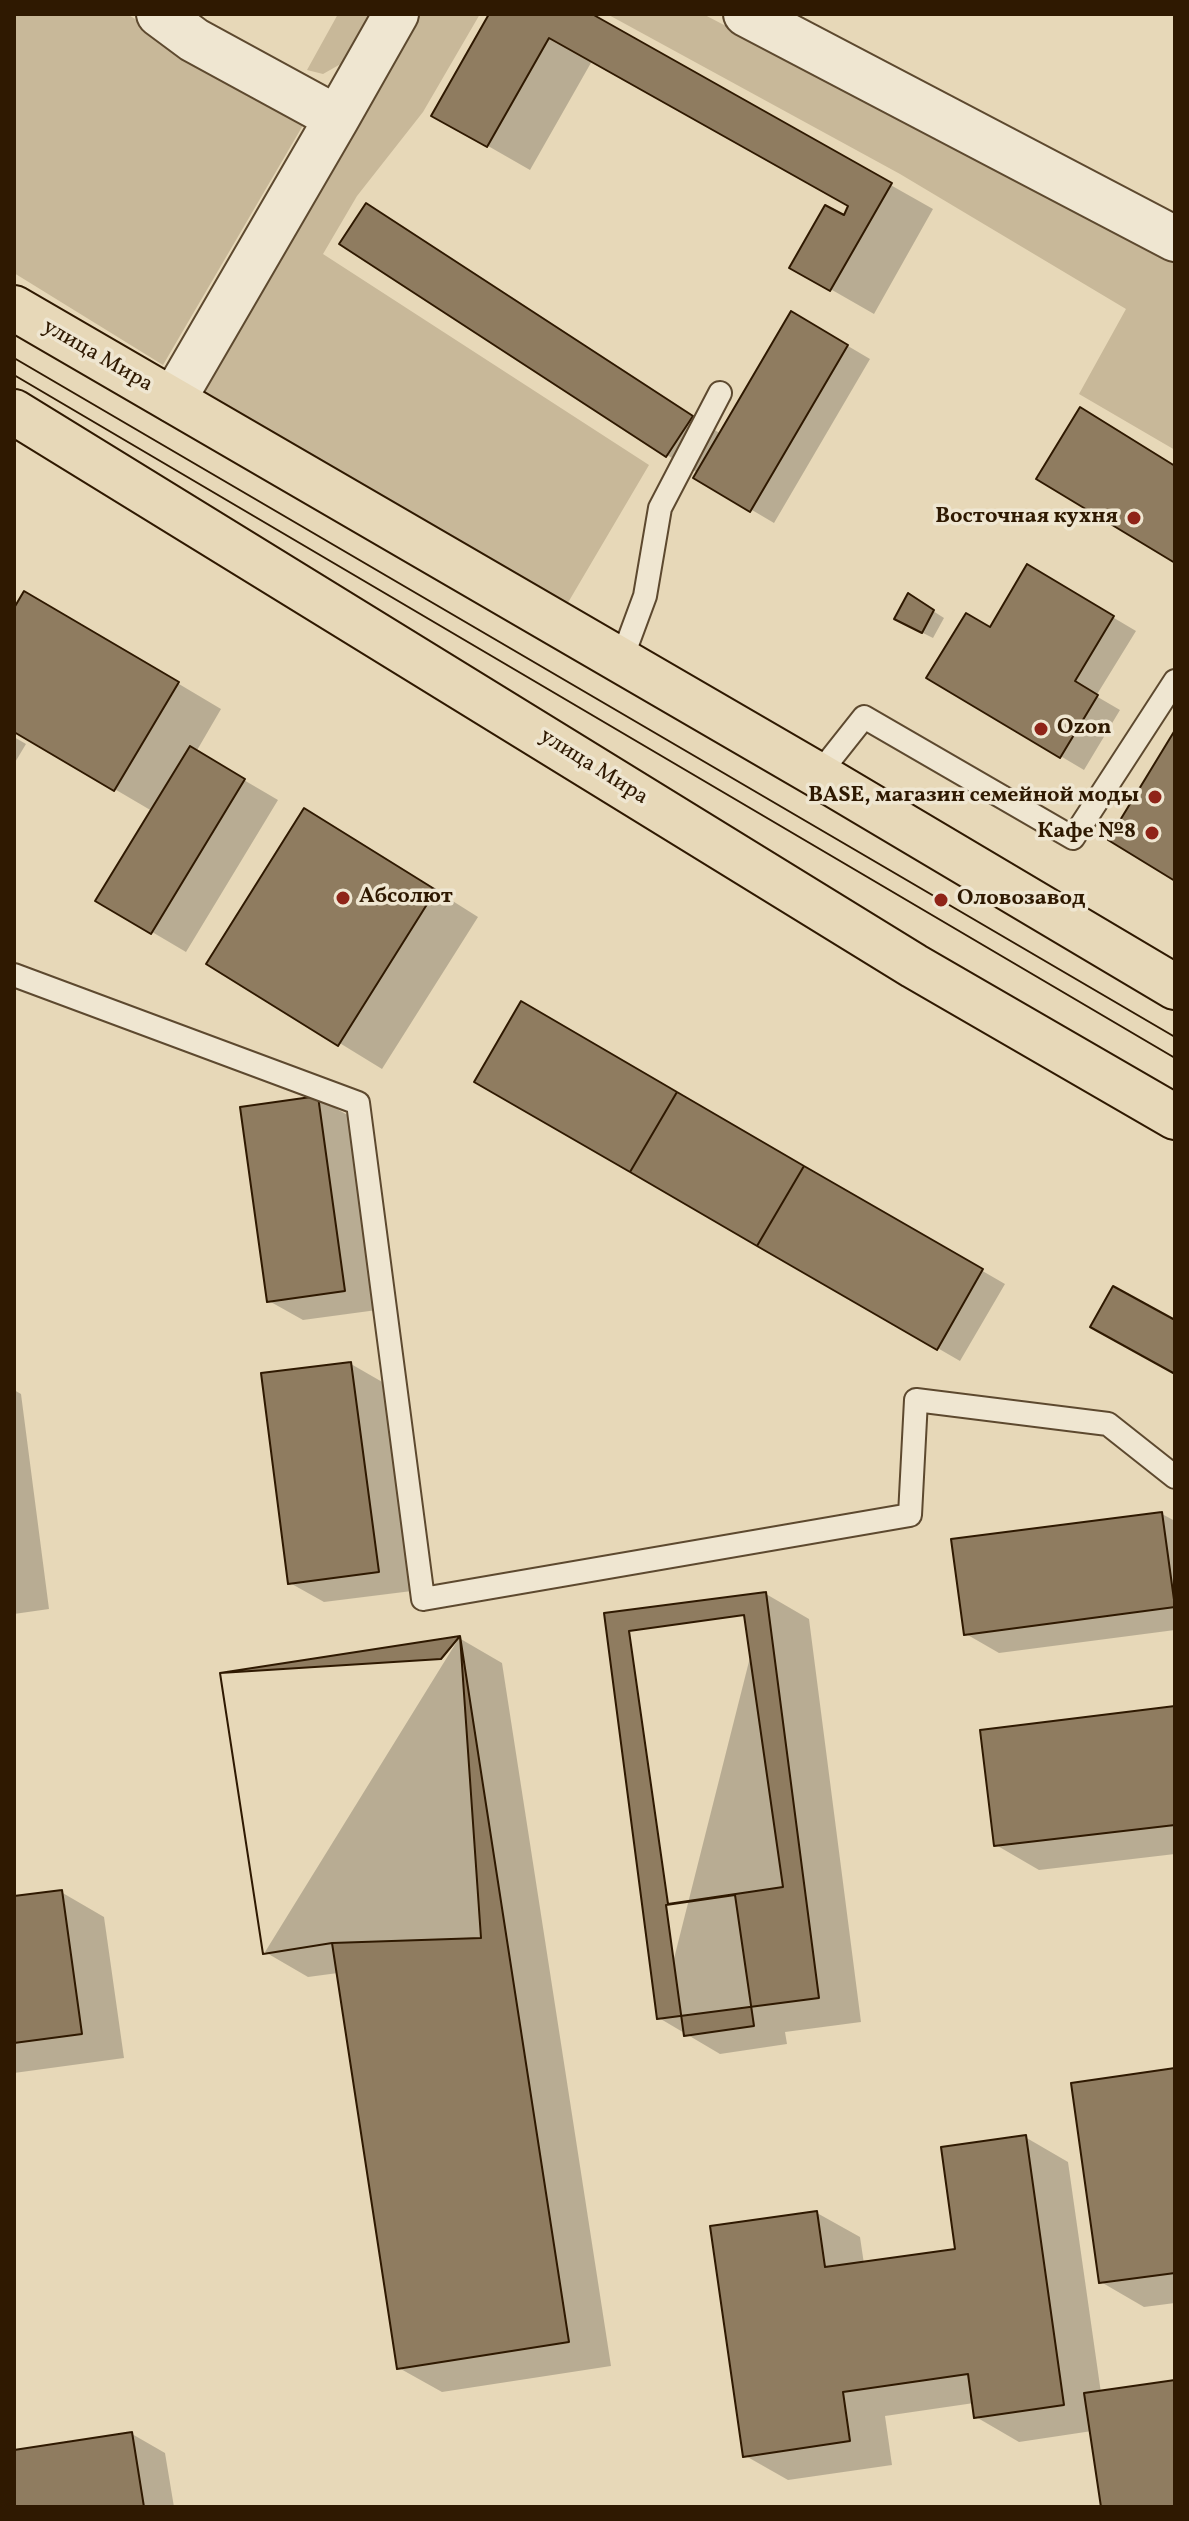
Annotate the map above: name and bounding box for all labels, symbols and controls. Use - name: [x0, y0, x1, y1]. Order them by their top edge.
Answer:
- street label: улица Мира: [37, 315, 157, 399]
- place label: Восточная кухня: [935, 505, 1118, 531]
- marker: Восточная кухня: [1125, 509, 1143, 527]
- place label: Ozon: [1057, 716, 1112, 742]
- marker: Ozon: [1032, 720, 1050, 738]
- street label: улица Мира: [534, 724, 652, 812]
- place label: BASE, магазин семейной моды: [808, 784, 1139, 810]
- marker: BASE, магазин семейной моды: [1146, 788, 1164, 806]
- place label: Кафе №8: [1037, 820, 1136, 846]
- marker: Кафе №8: [1143, 824, 1161, 842]
- place label: Абсолют: [359, 885, 453, 911]
- place label: Оловозавод: [957, 887, 1086, 913]
- marker: Абсолют: [334, 889, 352, 907]
- marker: Оловозавод: [932, 891, 950, 909]

